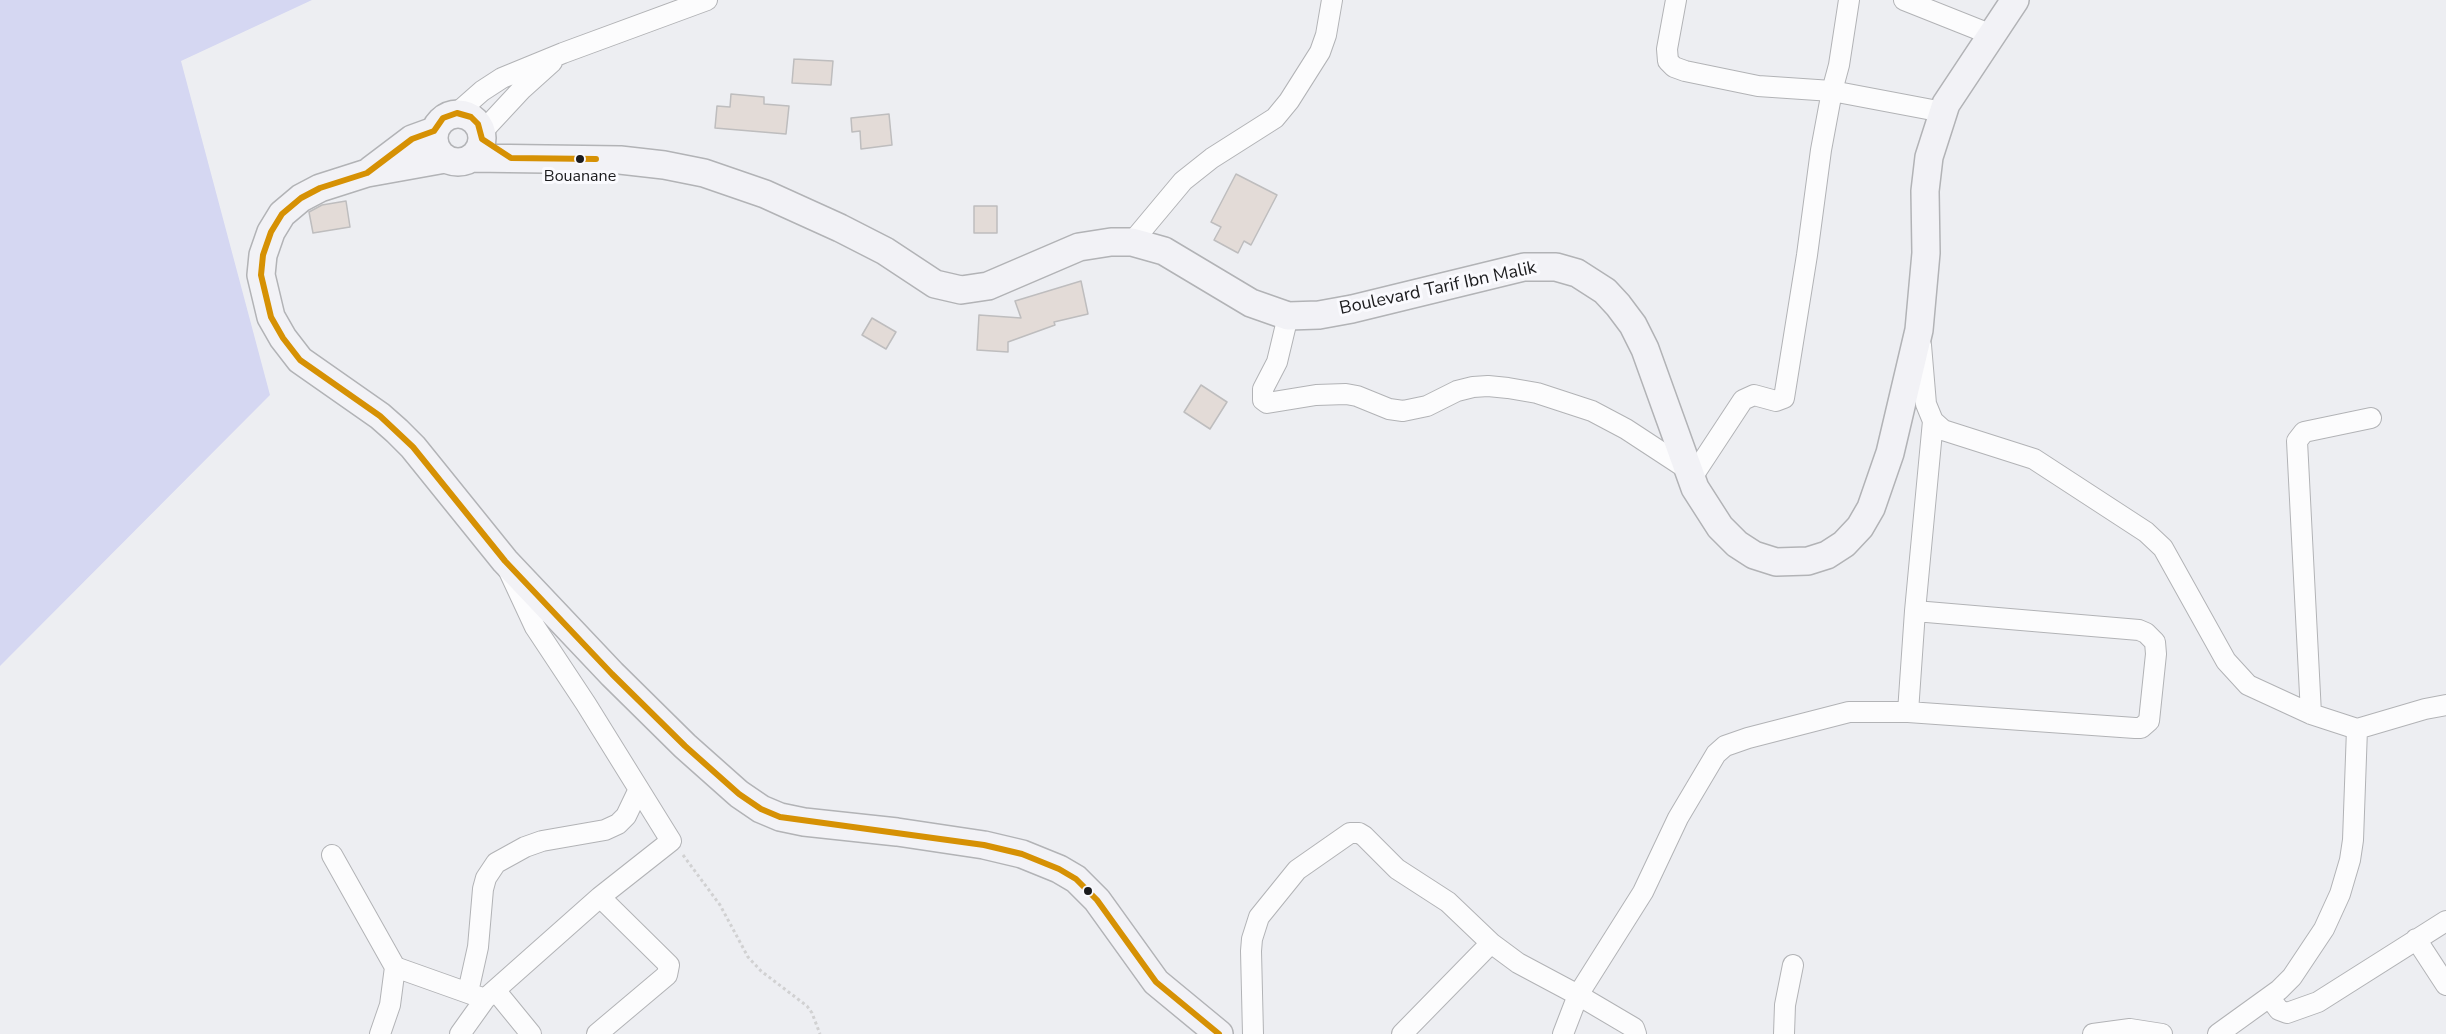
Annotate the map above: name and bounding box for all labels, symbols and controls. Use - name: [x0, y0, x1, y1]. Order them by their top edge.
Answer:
- marker: Bouanane: [574, 153, 586, 165]
- place label: Bouanane: [544, 167, 616, 187]
- street label: Boulevard Tarif Ibn Malik: [1338, 258, 1538, 320]
- unlabelled marker: [1082, 885, 1094, 897]

